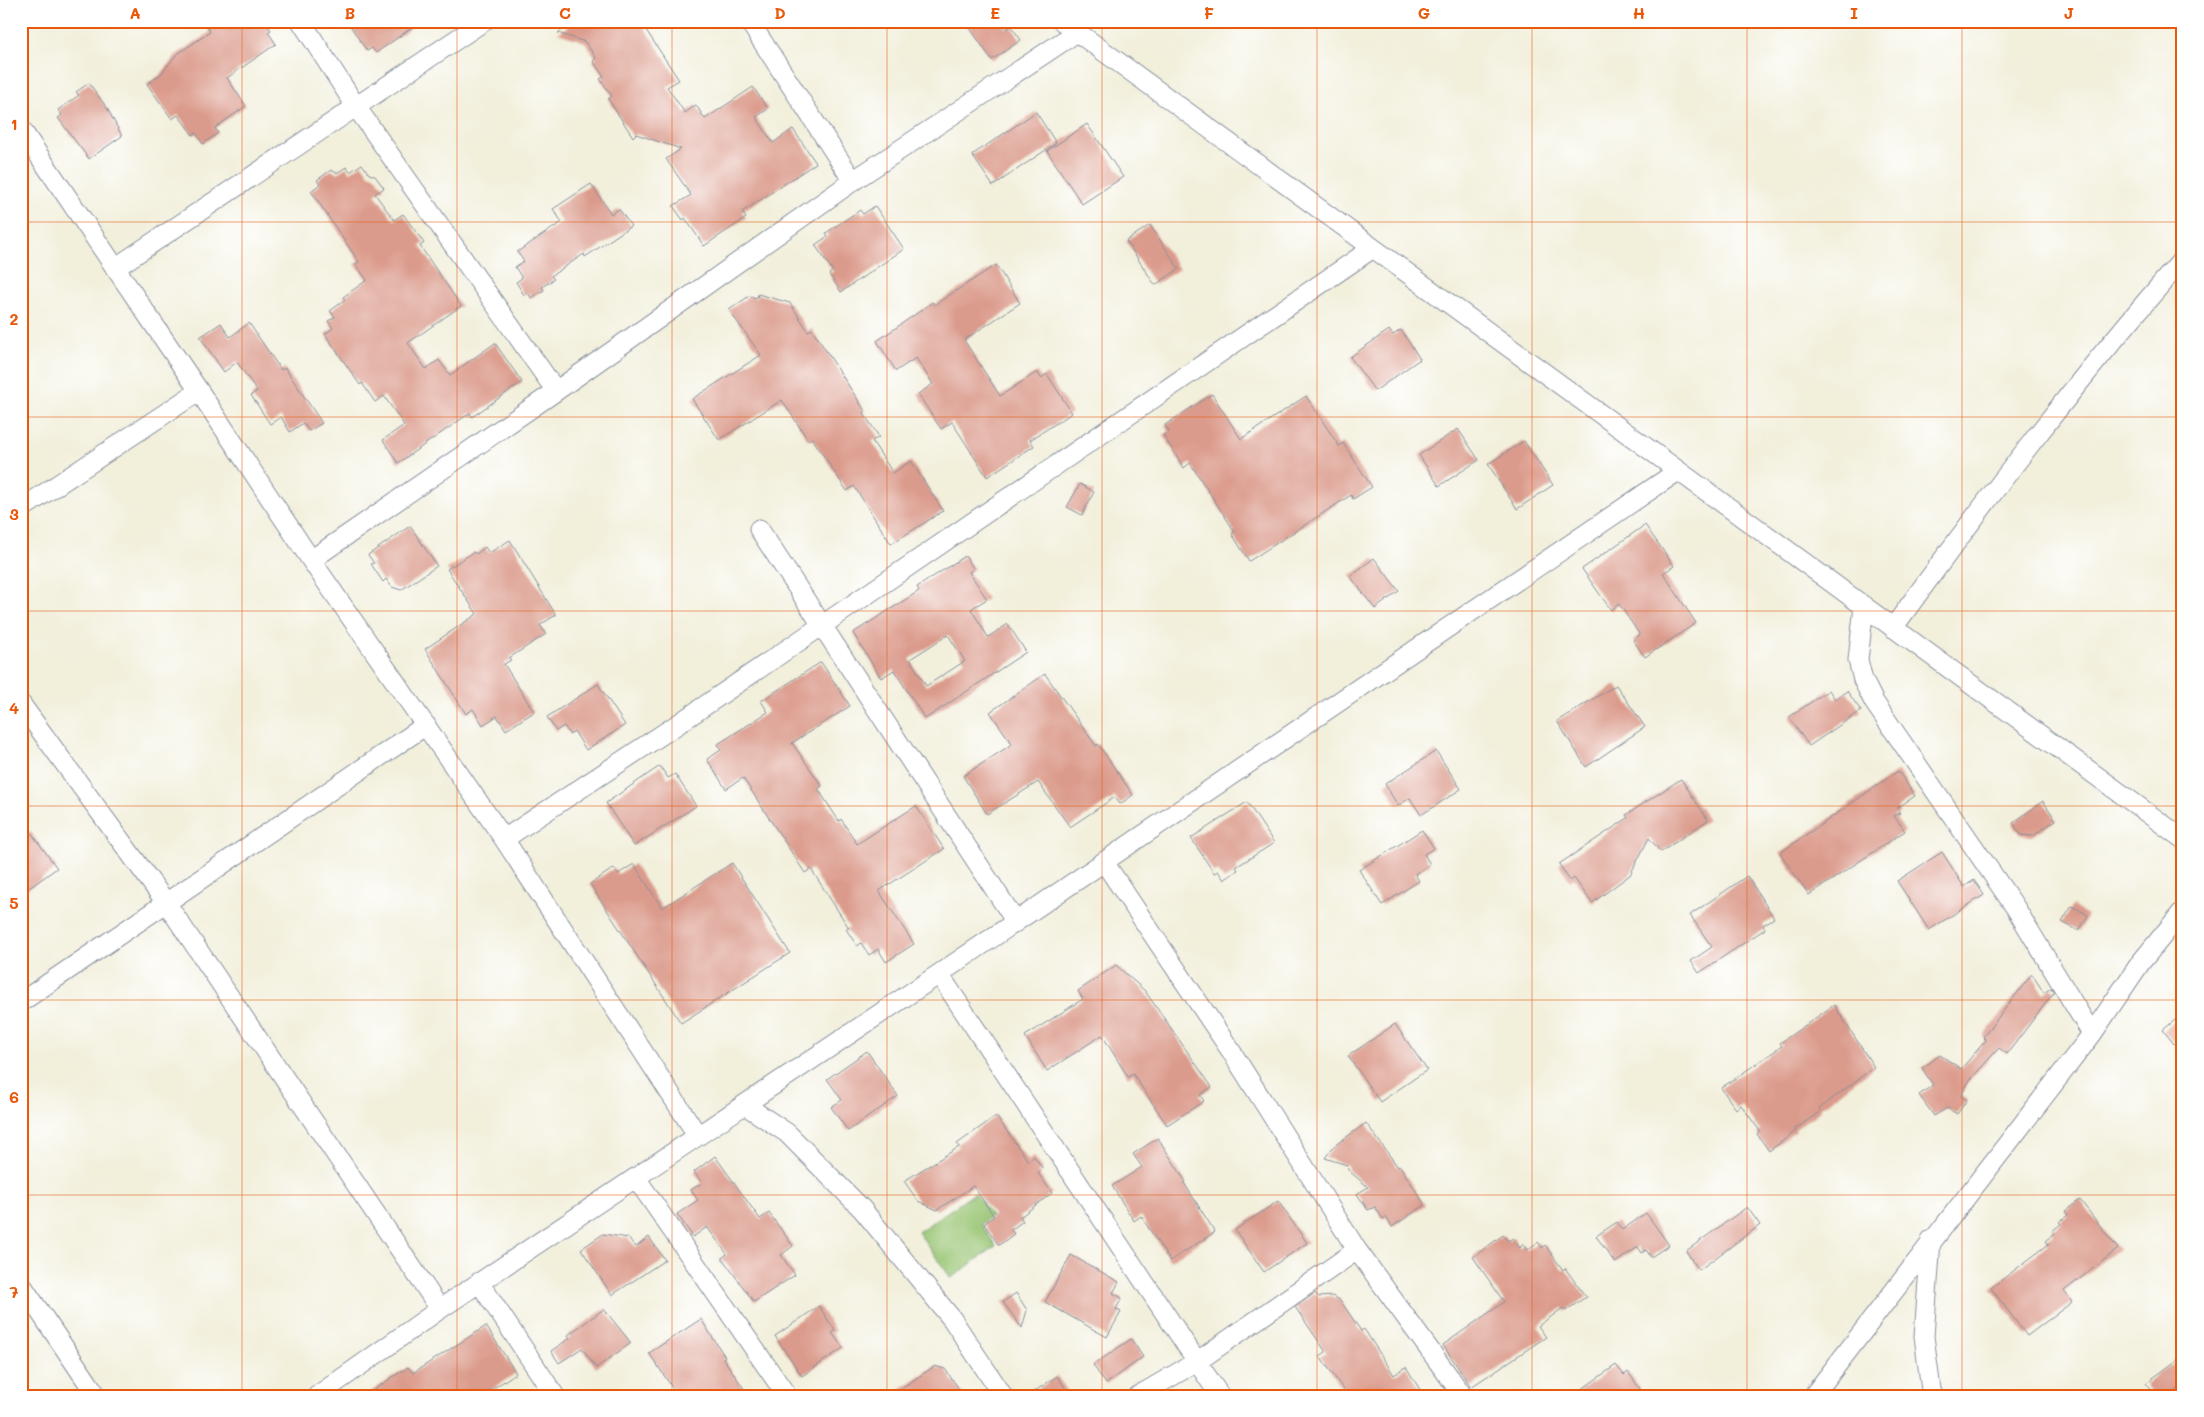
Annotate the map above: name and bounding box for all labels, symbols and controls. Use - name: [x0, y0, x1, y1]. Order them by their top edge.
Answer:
- text: A: [129, 2, 141, 23]
- text: B: [345, 2, 355, 23]
- text: C: [559, 2, 571, 23]
- text: D: [774, 2, 786, 23]
- text: E: [990, 2, 1000, 23]
- text: F: [1204, 2, 1214, 23]
- text: G: [1418, 2, 1430, 23]
- text: H: [1633, 2, 1645, 23]
- text: I: [1850, 2, 1858, 23]
- text: J: [2064, 2, 2074, 23]
- text: 1: [10, 113, 18, 134]
- text: 2: [10, 308, 19, 329]
- text: 3: [9, 503, 19, 524]
- text: 4: [9, 697, 19, 718]
- text: 5: [9, 892, 19, 913]
- text: 6: [9, 1086, 19, 1107]
- text: 7: [10, 1281, 19, 1302]

